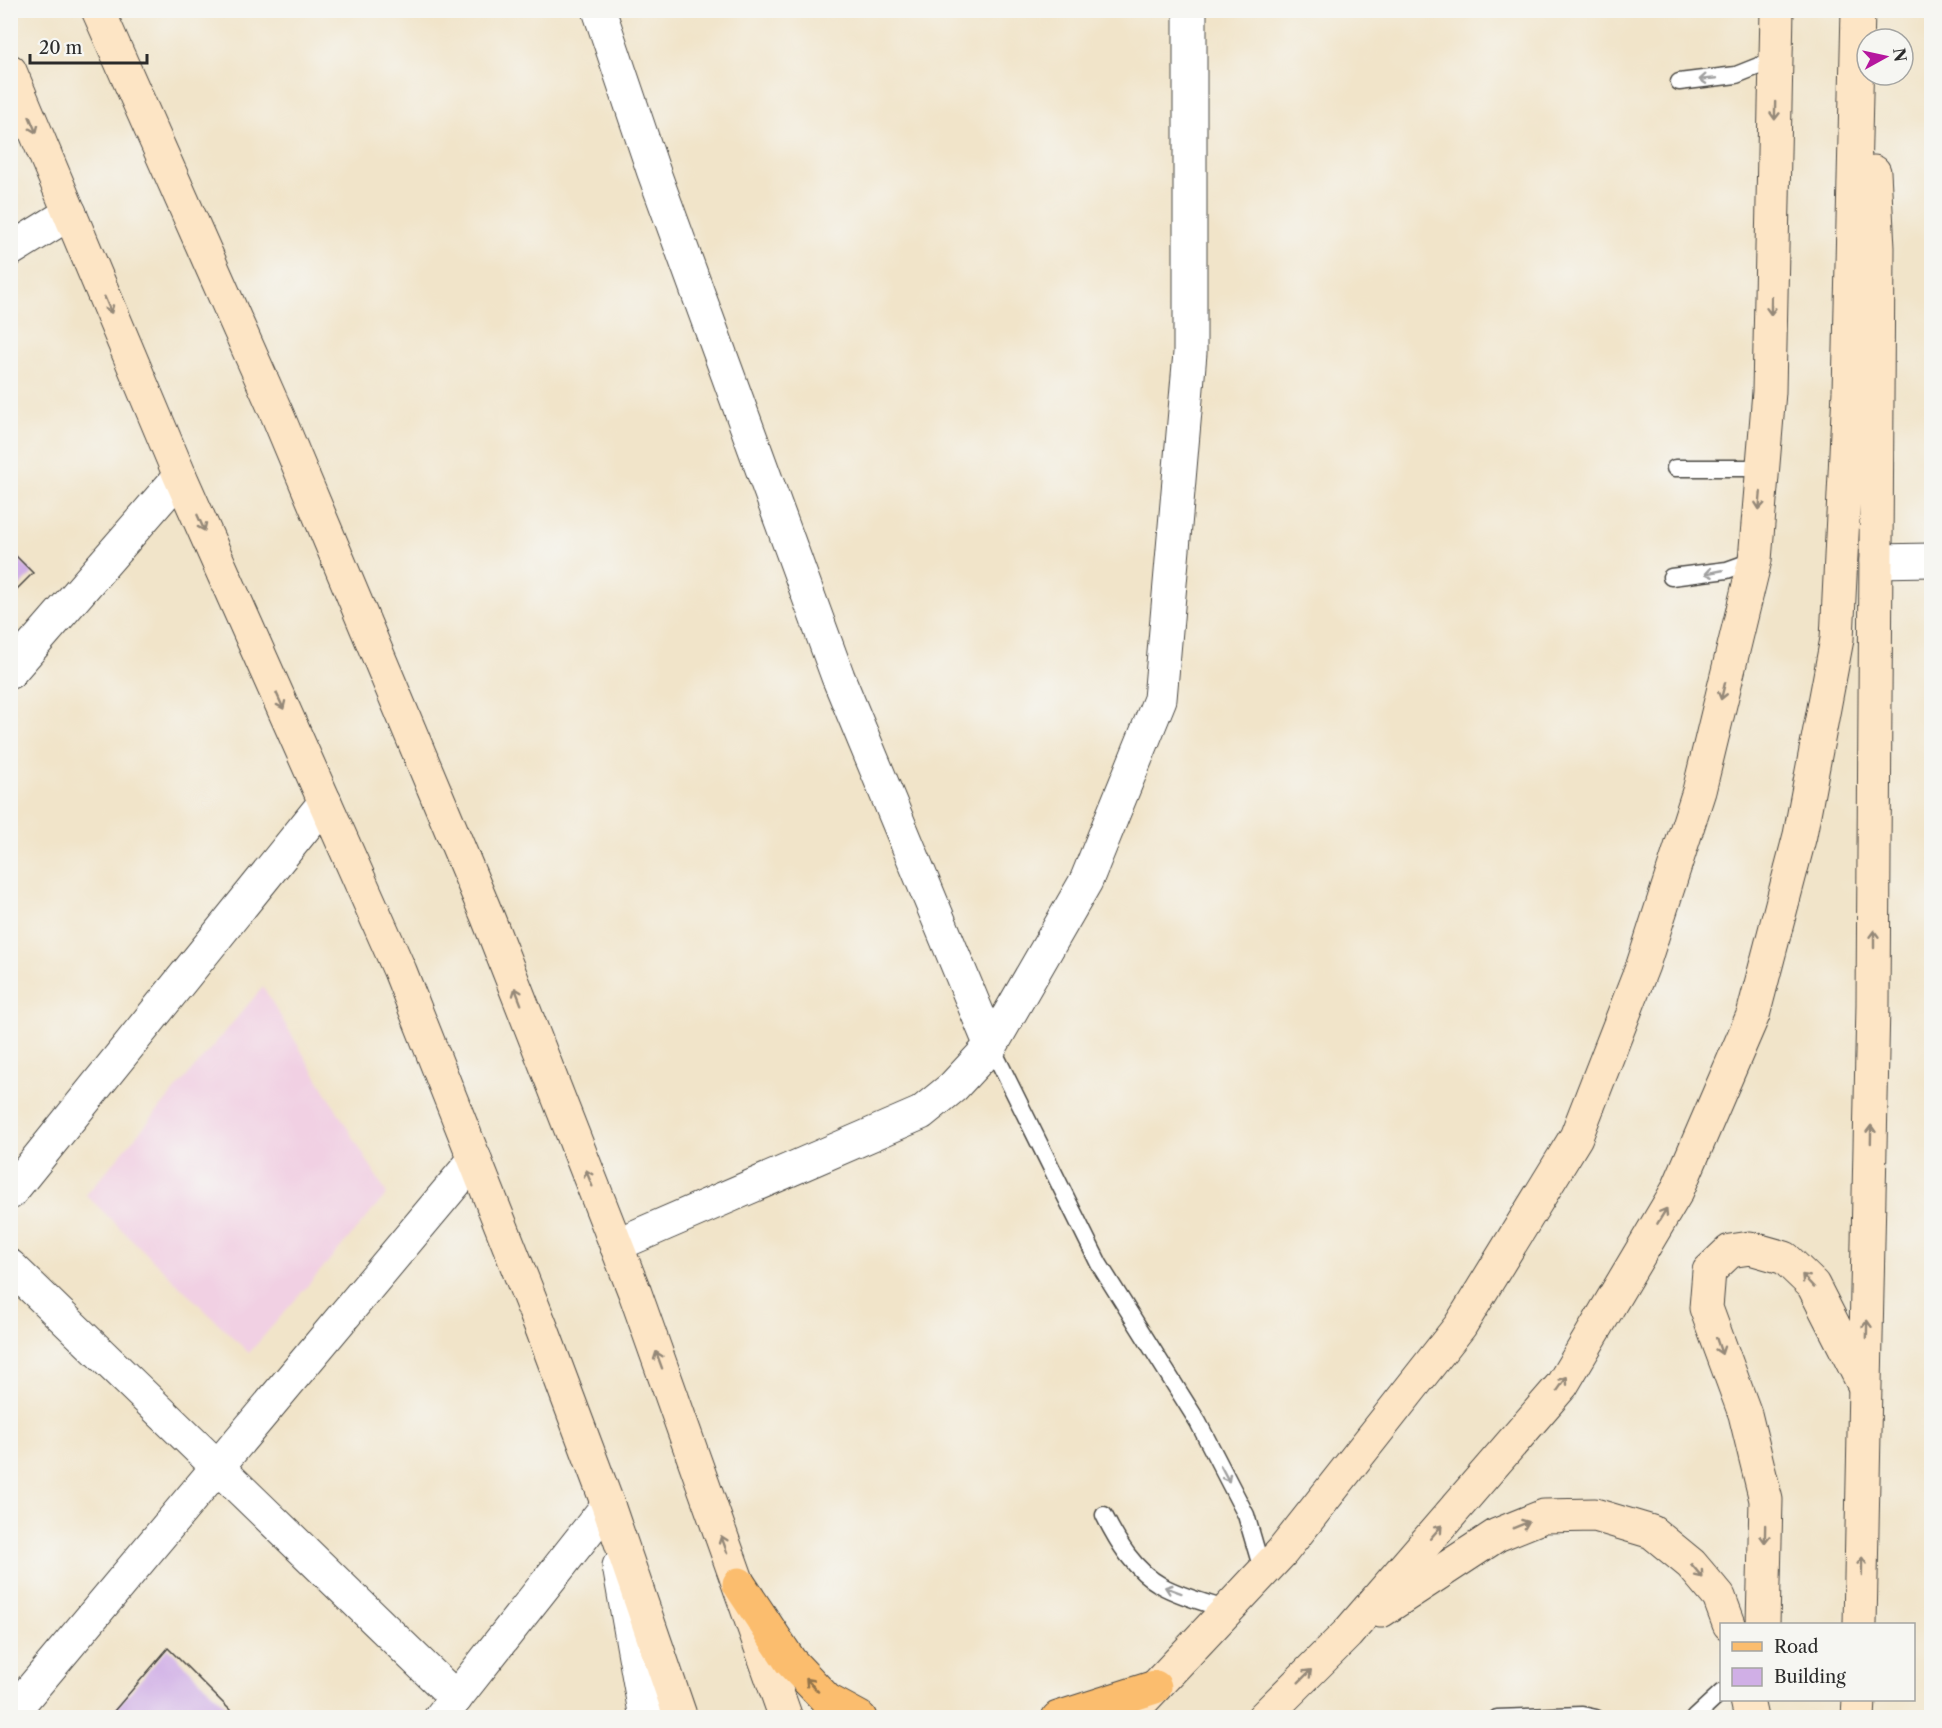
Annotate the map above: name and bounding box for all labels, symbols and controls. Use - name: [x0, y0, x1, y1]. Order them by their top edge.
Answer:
- scale bar: [30, 27, 147, 65]
- north arrow: [1855, 27, 1915, 87]
- text: 20 m: [39, 37, 83, 59]
- text: N: [1889, 47, 1911, 63]
- one-way arrow: [1699, 74, 1719, 85]
- one-way arrow: [1769, 100, 1781, 120]
- one-way arrow: [28, 115, 39, 133]
- one-way arrow: [103, 295, 115, 313]
- one-way arrow: [1765, 295, 1777, 315]
- one-way arrow: [1754, 490, 1765, 510]
- one-way arrow: [196, 513, 207, 531]
- one-way arrow: [1704, 567, 1724, 578]
- one-way arrow: [1716, 682, 1728, 701]
- one-way arrow: [275, 691, 287, 709]
- one-way arrow: [1868, 930, 1880, 950]
- one-way arrow: [512, 987, 523, 1006]
- one-way arrow: [1865, 1125, 1876, 1145]
- one-way arrow: [583, 1169, 594, 1188]
- one-way arrow: [1657, 1208, 1669, 1225]
- one-way arrow: [1801, 1273, 1815, 1288]
- one-way arrow: [1861, 1320, 1872, 1340]
- one-way arrow: [1715, 1336, 1726, 1355]
- one-way arrow: [653, 1351, 664, 1370]
- one-way arrow: [1556, 1376, 1568, 1392]
- one-way arrow: [1220, 1465, 1231, 1483]
- one-way arrow: [1511, 1519, 1530, 1530]
- one-way arrow: [1759, 1523, 1771, 1543]
- one-way arrow: [1429, 1525, 1443, 1540]
- one-way arrow: [718, 1535, 729, 1554]
- one-way arrow: [1856, 1557, 1867, 1577]
- one-way arrow: [1690, 1563, 1703, 1579]
- one-way arrow: [1164, 1584, 1183, 1595]
- legend: [1720, 1623, 1915, 1701]
- text: Road: [1774, 1636, 1819, 1658]
- text: Building: [1774, 1666, 1846, 1688]
- one-way arrow: [1297, 1669, 1312, 1684]
- one-way arrow: [805, 1678, 819, 1693]

